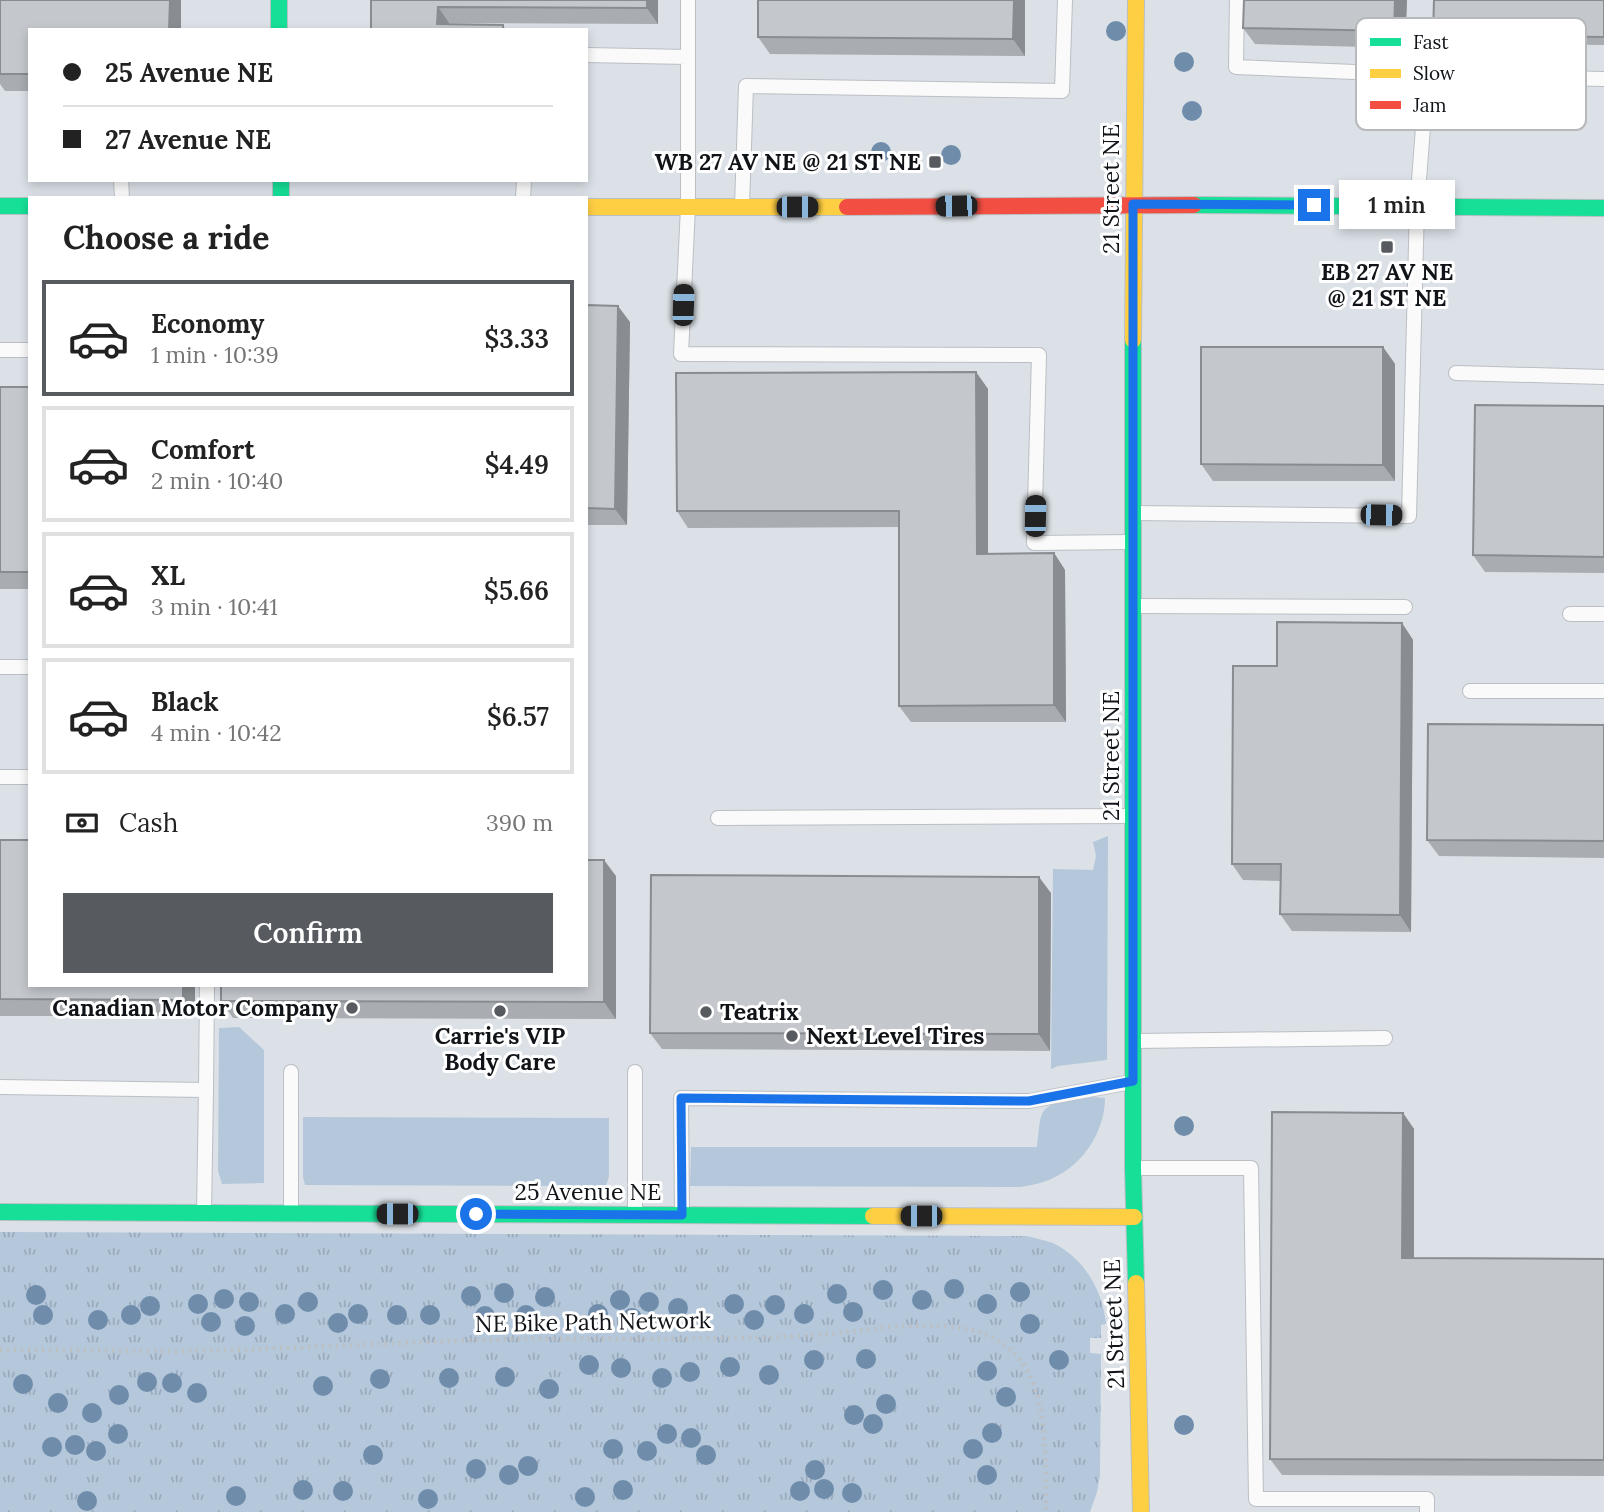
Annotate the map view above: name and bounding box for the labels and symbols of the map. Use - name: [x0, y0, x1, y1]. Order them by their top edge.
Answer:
- legend: [1356, 18, 1586, 130]
- text: Fast: [1413, 30, 1449, 54]
- text: Slow: [1413, 61, 1456, 85]
- text: Jam: [1412, 93, 1447, 117]
- street label: 21 Street NE: [1096, 124, 1125, 254]
- place label: WB 27 AV NE @ 21 ST NE: [654, 147, 921, 176]
- marker: WB 27 AV NE @ 21 ST NE: [927, 154, 943, 170]
- callout: 1 min: [1338, 180, 1454, 230]
- route end: [1298, 189, 1330, 221]
- car: [935, 195, 978, 217]
- car: [777, 197, 819, 218]
- marker: EB 27 AV NE @ 21 ST NE: [1379, 239, 1395, 255]
- place label: EB 27 AV NE @ 21 ST NE: [1321, 257, 1453, 312]
- car: [672, 284, 695, 326]
- car: [1025, 495, 1046, 537]
- car: [1360, 504, 1403, 526]
- street label: 21 Street NE: [1096, 691, 1125, 821]
- place label: Canadian Motor Company: [52, 993, 338, 1022]
- place label: Teatrix: [720, 997, 799, 1026]
- marker: Canadian Motor Company: [344, 1000, 360, 1016]
- marker: Carrie's VIP Body Care: [492, 1003, 508, 1019]
- marker: Teatrix: [698, 1004, 714, 1020]
- place label: Carrie's VIP Body Care: [435, 1021, 566, 1076]
- place label: Next Level Tires: [806, 1021, 984, 1050]
- marker: Next Level Tires: [784, 1028, 800, 1044]
- street label: 25 Avenue NE: [515, 1177, 661, 1206]
- route start: [460, 1198, 492, 1230]
- car: [377, 1204, 419, 1225]
- car: [901, 1206, 943, 1227]
- street label: 21 Street NE: [1097, 1259, 1130, 1389]
- street label: NE Bike Path Network: [475, 1305, 712, 1338]

